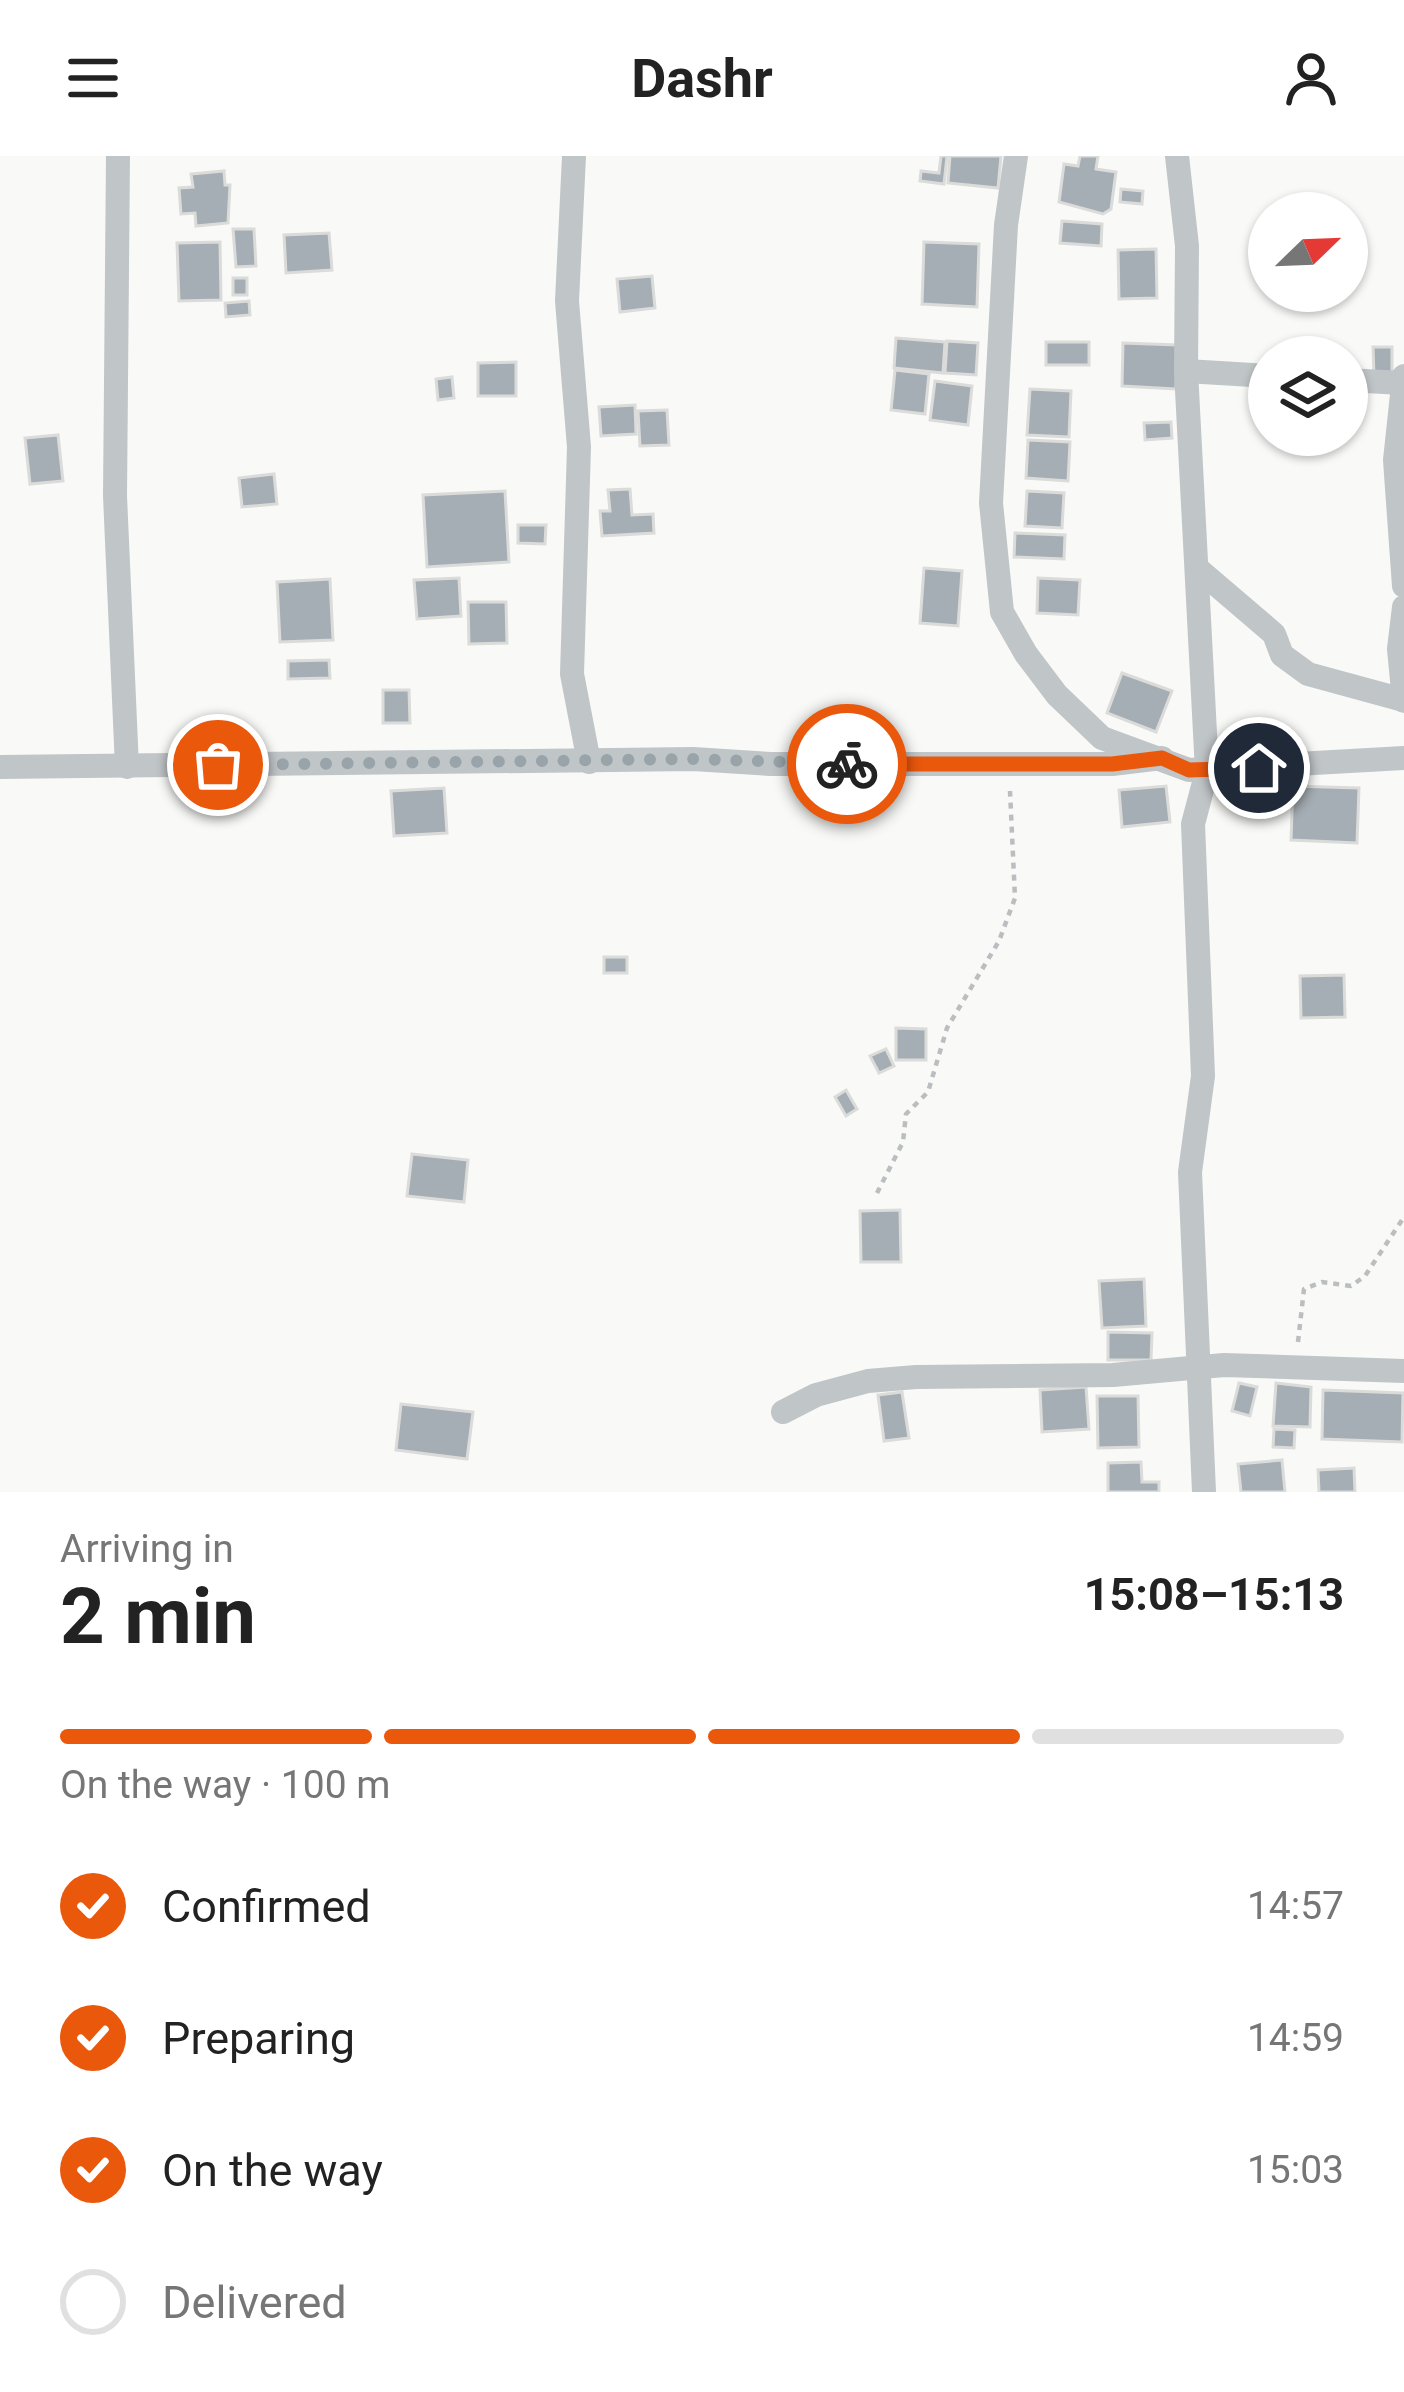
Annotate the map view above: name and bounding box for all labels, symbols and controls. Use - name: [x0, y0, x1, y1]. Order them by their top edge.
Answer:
- icon: menu: [60, 45, 126, 111]
- icon: person: [1278, 45, 1344, 111]
- text: Dashr: [631, 47, 773, 110]
- north arrow: [1248, 192, 1368, 312]
- map controls: [1248, 192, 1368, 456]
- button: layers: [1248, 336, 1368, 456]
- courier: [787, 704, 907, 824]
- pin: [167, 714, 269, 816]
- pin: [1208, 717, 1310, 819]
- icon: bike: [814, 731, 880, 797]
- icon: bag: [185, 732, 251, 798]
- icon: home: [1226, 735, 1292, 801]
- text: Arriving in: [60, 1526, 234, 1572]
- text: 15:08–15:13: [1084, 1568, 1344, 1621]
- text: 2 min: [60, 1571, 256, 1662]
- text: On the way · 100 m: [60, 1762, 391, 1808]
- icon: check: [60, 1873, 126, 1939]
- text: Confirmed: [162, 1880, 371, 1933]
- text: 14:57: [1247, 1883, 1344, 1929]
- icon: check: [60, 2005, 126, 2071]
- text: Preparing: [162, 2012, 355, 2065]
- text: 14:59: [1247, 2015, 1344, 2061]
- icon: check: [60, 2137, 126, 2203]
- text: On the way: [162, 2144, 383, 2197]
- text: 15:03: [1247, 2147, 1344, 2193]
- text: Delivered: [162, 2276, 347, 2329]

